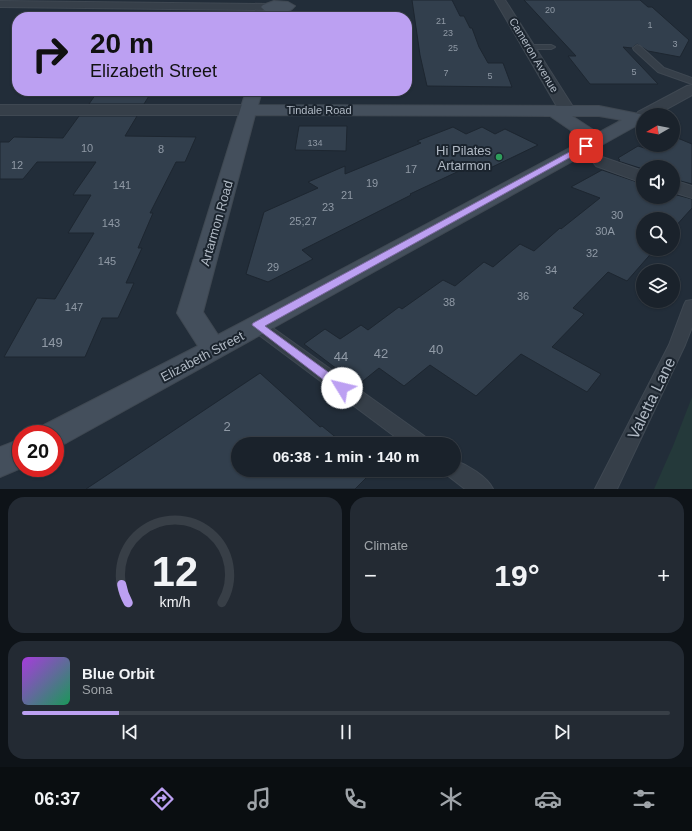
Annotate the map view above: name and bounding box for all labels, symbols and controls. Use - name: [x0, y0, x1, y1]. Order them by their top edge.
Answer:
- house number: 20: [545, 5, 555, 15]
- house number: 21: [436, 16, 446, 26]
- street label: Cameron Avenue: [507, 16, 561, 94]
- house number: 1: [647, 20, 653, 30]
- icon: right: [24, 28, 76, 80]
- text: 20 m: [90, 28, 154, 59]
- house number: 23: [443, 28, 453, 38]
- house number: 3: [672, 39, 678, 49]
- house number: 25: [448, 43, 458, 53]
- text: Elizabeth Street: [90, 61, 217, 81]
- house number: 5: [631, 67, 637, 77]
- house number: 7: [443, 68, 449, 78]
- house number: 5: [487, 71, 493, 81]
- street label: Tindale Road: [286, 104, 352, 116]
- north arrow: [636, 108, 680, 152]
- map controls: [636, 108, 680, 308]
- pin: [569, 129, 603, 163]
- icon: arrive: [575, 135, 597, 157]
- house number: 134: [307, 138, 323, 148]
- house number: 10: [81, 142, 93, 154]
- house number: 8: [158, 143, 164, 155]
- place label: Hi Pilates Artarmon: [436, 143, 491, 173]
- marker: Hi Pilates Artarmon: [494, 152, 504, 162]
- house number: 12: [11, 159, 23, 171]
- button: sound: [636, 160, 680, 204]
- house number: 17: [405, 163, 417, 175]
- house number: 19: [366, 177, 378, 189]
- house number: 141: [113, 179, 131, 191]
- street label: Artarmon Road: [197, 179, 236, 268]
- house number: 21: [341, 189, 353, 201]
- house number: 23: [322, 201, 334, 213]
- house number: 30: [611, 209, 623, 221]
- button: search: [636, 212, 680, 256]
- house number: 25;27: [289, 215, 317, 227]
- house number: 143: [102, 217, 120, 229]
- house number: 30A: [595, 225, 615, 237]
- house number: 32: [586, 247, 598, 259]
- house number: 145: [98, 255, 116, 267]
- house number: 29: [267, 261, 279, 273]
- house number: 34: [545, 264, 557, 276]
- button: layers: [636, 264, 680, 308]
- house number: 36: [517, 290, 529, 302]
- house number: 38: [443, 296, 455, 308]
- house number: 147: [65, 301, 83, 313]
- street label: Elizabeth Street: [158, 328, 247, 385]
- house number: 149: [41, 335, 63, 350]
- house number: 40: [429, 342, 443, 357]
- house number: 42: [374, 346, 388, 361]
- house number: 44: [334, 349, 348, 364]
- street label: Valetta Lane: [624, 355, 679, 442]
- position arrow: [321, 367, 363, 409]
- house number: 2: [223, 419, 231, 434]
- speed limit sign: 20: [12, 425, 64, 477]
- text: 06:38 · 1 min · 140 m: [273, 448, 419, 465]
- text: Climate: [364, 538, 408, 553]
- text: 12: [152, 548, 198, 595]
- text: 19°: [494, 559, 540, 592]
- text: −: [364, 563, 377, 588]
- text: +: [657, 563, 670, 588]
- text: km/h: [160, 594, 191, 610]
- text: Blue Orbit: [82, 665, 155, 682]
- text: Sona: [82, 682, 112, 697]
- icon: previous: [119, 721, 141, 743]
- icon: pause: [335, 721, 357, 743]
- icon: next: [551, 721, 573, 743]
- icon: directions: [148, 785, 176, 813]
- icon: music: [245, 785, 273, 813]
- icon: phone: [341, 785, 369, 813]
- icon: climate: [437, 785, 465, 813]
- icon: car: [534, 785, 562, 813]
- icon: filters: [630, 785, 658, 813]
- text: 06:37: [34, 789, 80, 809]

